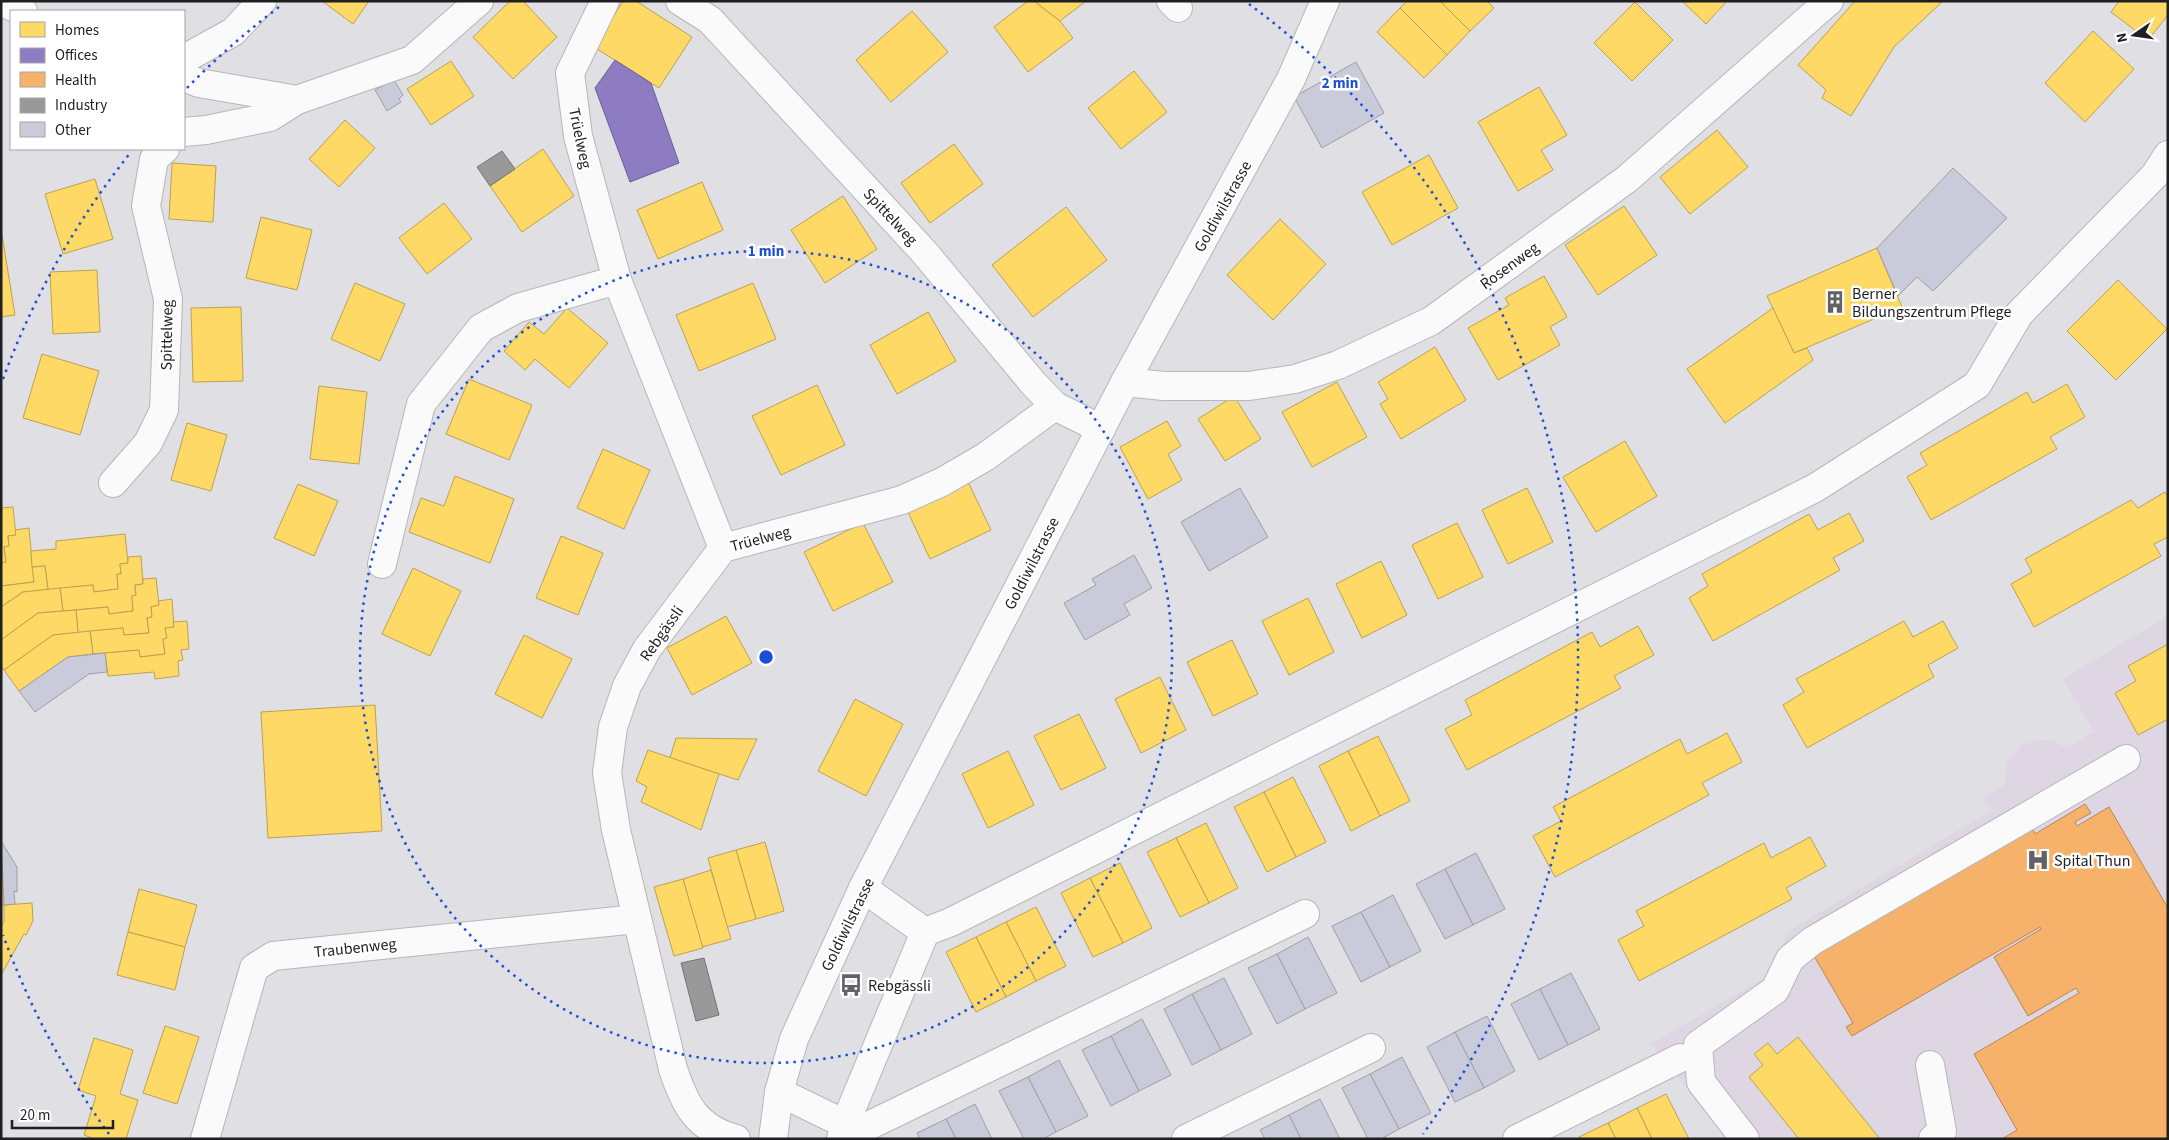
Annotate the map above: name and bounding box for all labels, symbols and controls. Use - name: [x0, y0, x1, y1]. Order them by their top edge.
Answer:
- legend: [10, 10, 185, 150]
- north arrow: [2109, 10, 2159, 60]
- text: Homes: [55, 20, 99, 41]
- text: N: [2112, 31, 2133, 44]
- text: Offices: [55, 45, 98, 66]
- text: Health: [55, 70, 97, 91]
- text: 2 min: [1322, 73, 1358, 94]
- text: Industry: [55, 95, 107, 116]
- street label: Trüelweg: [563, 106, 597, 171]
- text: Other: [55, 120, 92, 141]
- street label: Goldiwilstrasse: [1189, 157, 1257, 256]
- street label: Spittelweg: [858, 183, 923, 250]
- street label: Rosenweg: [1476, 237, 1544, 295]
- text: 1 min: [748, 241, 784, 262]
- place label: Berner Bildungszentrum Pflege: [1852, 283, 2011, 323]
- building icon: Berner Bildungszentrum Pflege: [1822, 289, 1848, 315]
- street label: Spittelweg: [155, 299, 179, 371]
- street label: Goldiwilstrasse: [999, 513, 1065, 614]
- street label: Trüelweg: [728, 520, 793, 558]
- street label: Rebgässli: [635, 601, 689, 666]
- centre of rings: [757, 648, 775, 666]
- hospital icon: Spital Thun: [2025, 847, 2051, 873]
- place label: Spital Thun: [2054, 850, 2131, 872]
- street label: Goldiwilstrasse: [816, 874, 880, 975]
- street label: Traubenweg: [313, 933, 397, 963]
- bus stop icon: Rebgässli: [838, 972, 864, 998]
- place label: Rebgässli: [868, 975, 931, 997]
- scale bar: [12, 1098, 114, 1130]
- text: 20 m: [20, 1105, 50, 1126]

